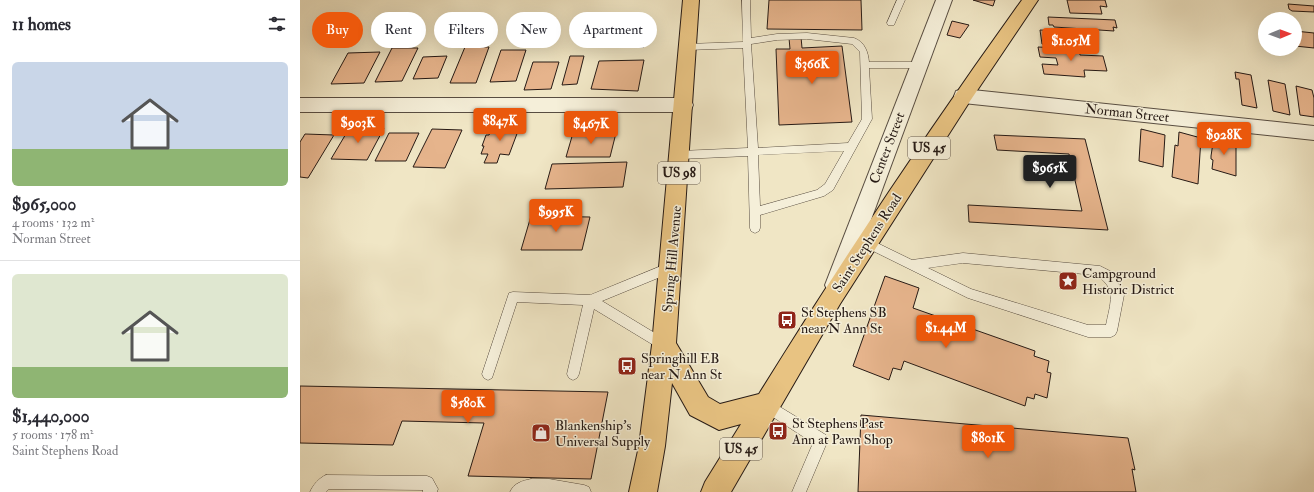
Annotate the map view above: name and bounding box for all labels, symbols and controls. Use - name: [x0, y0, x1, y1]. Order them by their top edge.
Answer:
- chip: Buy: [312, 12, 363, 48]
- chip: Rent: [371, 12, 426, 48]
- chip: Filters: [434, 12, 498, 48]
- chip: New: [506, 12, 561, 48]
- chip: Apartment: [569, 12, 657, 48]
- north arrow: [1258, 12, 1302, 56]
- map controls: [1258, 12, 1302, 56]
- icon: filters: [266, 13, 288, 35]
- text: 11 homes: [12, 14, 71, 35]
- pin: $1.05M: [1038, 28, 1104, 62]
- text: $1.05M: [1051, 33, 1091, 49]
- pin: $366K: [784, 51, 840, 85]
- text: $366K: [795, 56, 829, 72]
- icon: home: [114, 88, 186, 160]
- street label: Norman Street: [1084, 100, 1170, 126]
- pin: $847K: [472, 108, 528, 142]
- street label: Center Street: [866, 109, 909, 186]
- pin: $903K: [330, 110, 386, 144]
- pin: $467K: [563, 111, 619, 145]
- text: $847K: [482, 113, 518, 129]
- text: $903K: [341, 115, 375, 131]
- text: $467K: [573, 116, 609, 132]
- pin: $928K: [1196, 122, 1252, 156]
- text: $928K: [1206, 127, 1242, 143]
- road number: US 45: [908, 137, 950, 159]
- pin: $965K: [1022, 155, 1078, 189]
- text: $965K: [1032, 160, 1068, 176]
- road number: US 98: [658, 162, 700, 184]
- street label: Saint Stephens Road: [829, 190, 906, 296]
- text: $965,000: [12, 194, 76, 215]
- pin: $995K: [528, 199, 584, 233]
- text: $995K: [538, 204, 574, 220]
- street label: Spring Hill Avenue: [659, 205, 686, 313]
- text: 4 rooms · 132 m²: [12, 215, 94, 231]
- text: Norman Street: [12, 231, 91, 247]
- place label: Campground Historic District: [1082, 265, 1175, 298]
- place icon: Campground Historic District: [1057, 270, 1079, 292]
- icon: home: [114, 300, 186, 372]
- place label: St Stephens SB near N Ann St: [801, 304, 887, 337]
- bus stop icon: St Stephens SB near N Ann St: [776, 309, 798, 331]
- pin: $1.44M: [913, 315, 979, 349]
- text: $1.44M: [925, 320, 967, 336]
- place label: Springhill EB near N Ann St: [641, 350, 723, 383]
- bus stop icon: Springhill EB near N Ann St: [616, 355, 638, 377]
- pin: $580K: [440, 390, 496, 424]
- text: $580K: [451, 395, 485, 411]
- text: $1,440,000: [12, 406, 89, 427]
- place label: St Stephens Past Ann at Pawn Shop: [791, 415, 893, 449]
- place label: Blankenship's Universal Supply: [555, 417, 651, 451]
- bus stop icon: St Stephens Past Ann at Pawn Shop: [767, 420, 789, 442]
- shop icon: Blankenship's Universal Supply: [530, 422, 552, 444]
- pin: $801K: [960, 425, 1016, 459]
- text: 5 rooms · 178 m²: [12, 427, 94, 443]
- text: $801K: [971, 430, 1005, 446]
- road number: US 45: [720, 438, 762, 460]
- text: Saint Stephens Road: [12, 443, 118, 459]

